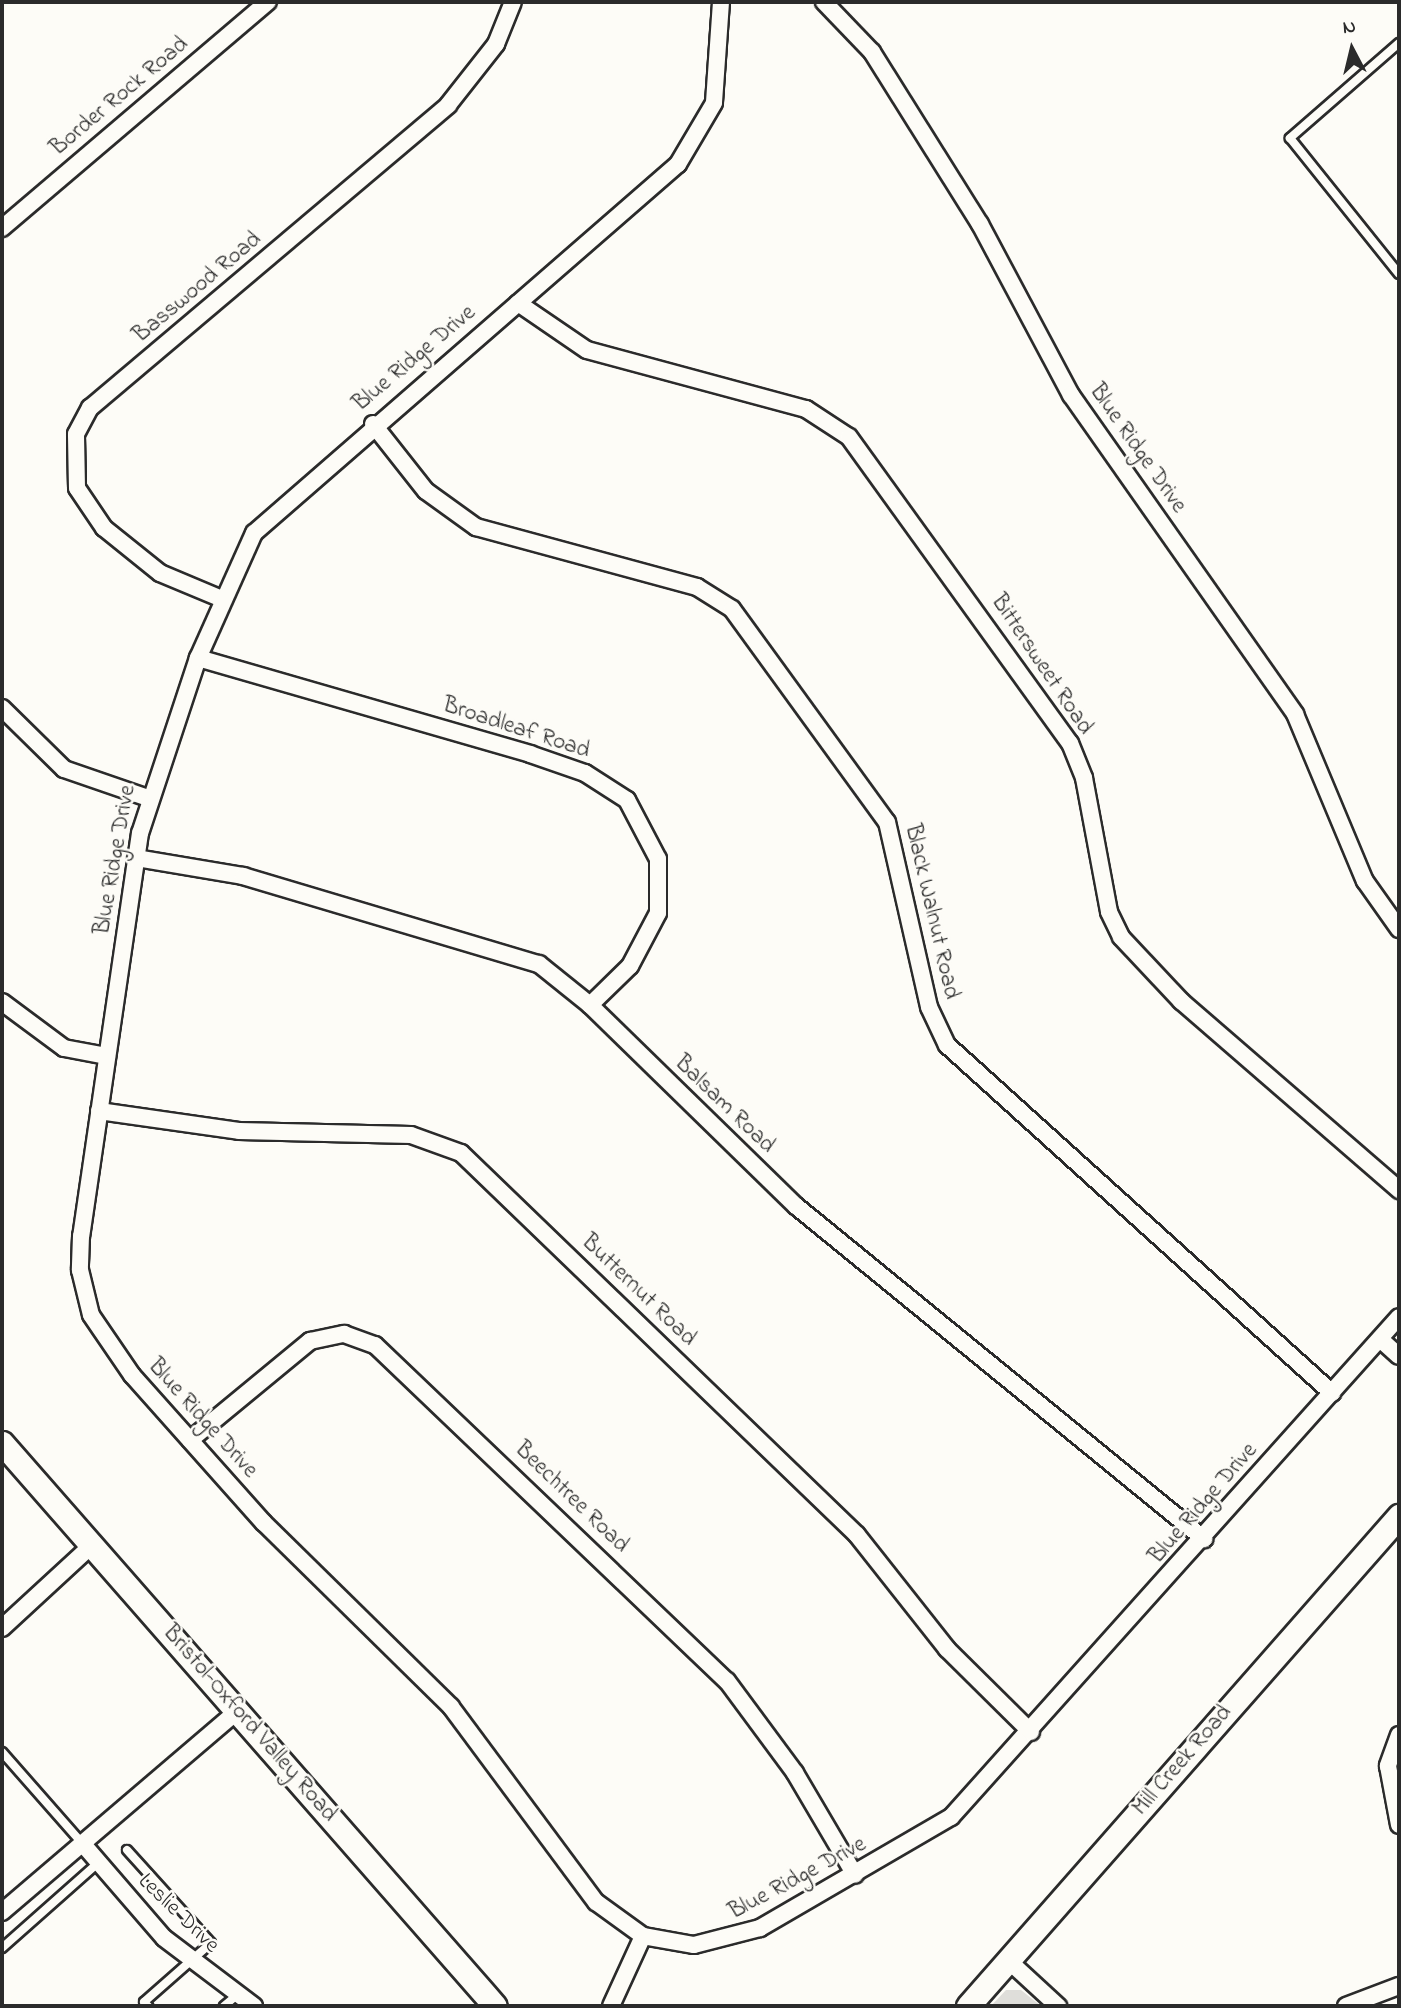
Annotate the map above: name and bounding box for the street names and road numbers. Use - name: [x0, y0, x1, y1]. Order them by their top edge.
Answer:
- street label: Border Rock Road: [45, 31, 195, 163]
- street label: Basswood Road: [128, 226, 268, 350]
- street label: Blue Ridge Drive: [348, 300, 482, 418]
- street label: Blue Ridge Drive: [1082, 379, 1192, 519]
- street label: Bittersweet Road: [984, 590, 1098, 740]
- street label: Broadleaf Road: [439, 692, 593, 766]
- street label: Blue Ridge Drive: [89, 783, 143, 937]
- street label: Black Walnut Road: [897, 822, 965, 1002]
- street label: Balsam Road: [668, 1050, 780, 1160]
- street label: Butternut Road: [575, 1229, 701, 1353]
- street label: Blue Ridge Drive: [141, 1354, 263, 1484]
- street label: Beechtree Road: [508, 1437, 634, 1559]
- street label: Blue Ridge Drive: [1144, 1438, 1264, 1570]
- street label: Bristol-Oxford Valley Road: [156, 1620, 342, 1828]
- street label: Mill Creek Road: [1127, 1700, 1239, 1822]
- street label: Blue Ridge Drive: [725, 1831, 871, 1927]
- street label: Leslie Drive: [132, 1868, 224, 1960]

